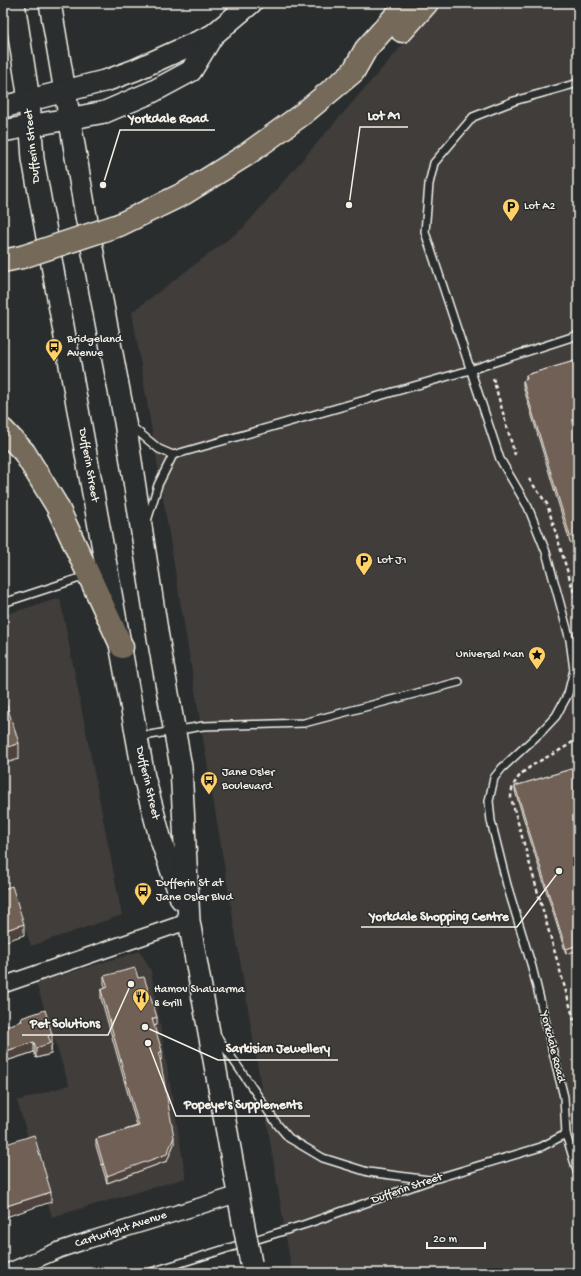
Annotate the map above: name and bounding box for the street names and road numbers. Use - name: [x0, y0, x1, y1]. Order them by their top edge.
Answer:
- street label: Dufferin Street: [22, 107, 44, 185]
- street label: Dufferin Street: [74, 426, 102, 504]
- street label: Dufferin Street: [132, 744, 162, 822]
- street label: Yorkdale Road: [536, 1009, 568, 1085]
- street label: Dufferin Street: [369, 1170, 445, 1208]
- street label: Cartwright Avenue: [73, 1208, 169, 1251]

